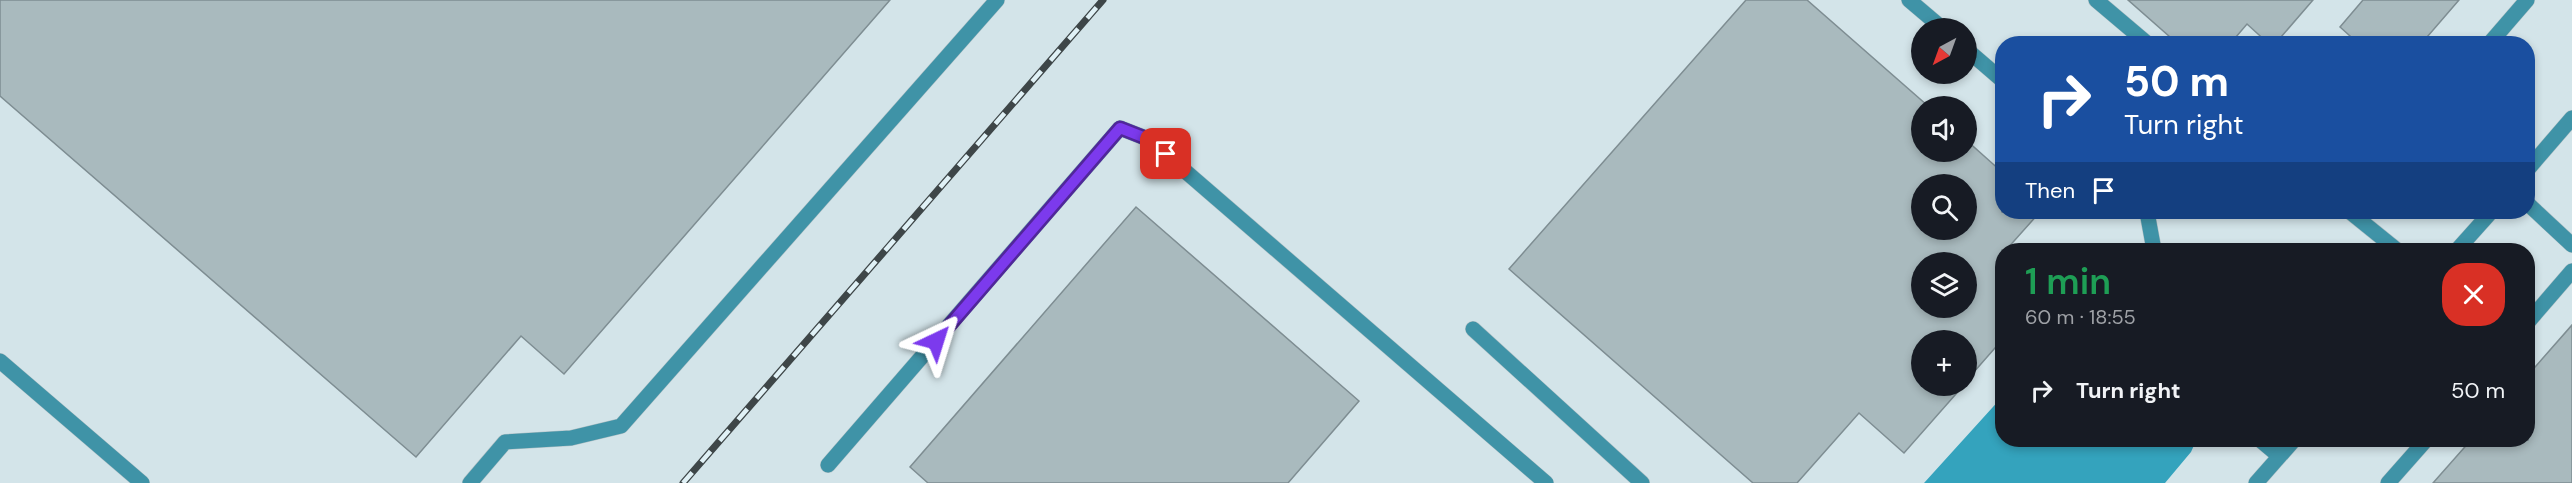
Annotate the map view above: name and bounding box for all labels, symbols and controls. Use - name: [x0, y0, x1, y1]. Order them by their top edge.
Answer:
- north arrow: [1911, 18, 1977, 84]
- map controls: [1911, 18, 1977, 396]
- text: 50 m: [2124, 54, 2229, 109]
- icon: right: [2025, 60, 2103, 138]
- button: sound: [1911, 96, 1977, 162]
- text: Turn right: [2124, 107, 2244, 142]
- pin: [1140, 128, 1191, 179]
- icon: arrive: [1149, 137, 1182, 170]
- button: search: [1911, 174, 1977, 240]
- icon: arrive: [2087, 174, 2120, 207]
- text: Then: [2025, 176, 2075, 205]
- button: layers: [1911, 252, 1977, 318]
- text: 1 min: [2025, 258, 2111, 305]
- button: close: [2442, 263, 2505, 326]
- text: 60 m · 18:55: [2025, 304, 2136, 330]
- position arrow: [904, 309, 968, 373]
- button: +: [1911, 330, 1977, 396]
- icon: right: [2025, 374, 2058, 407]
- text: Turn right: [2076, 376, 2181, 405]
- text: 50 m: [2451, 376, 2505, 405]

